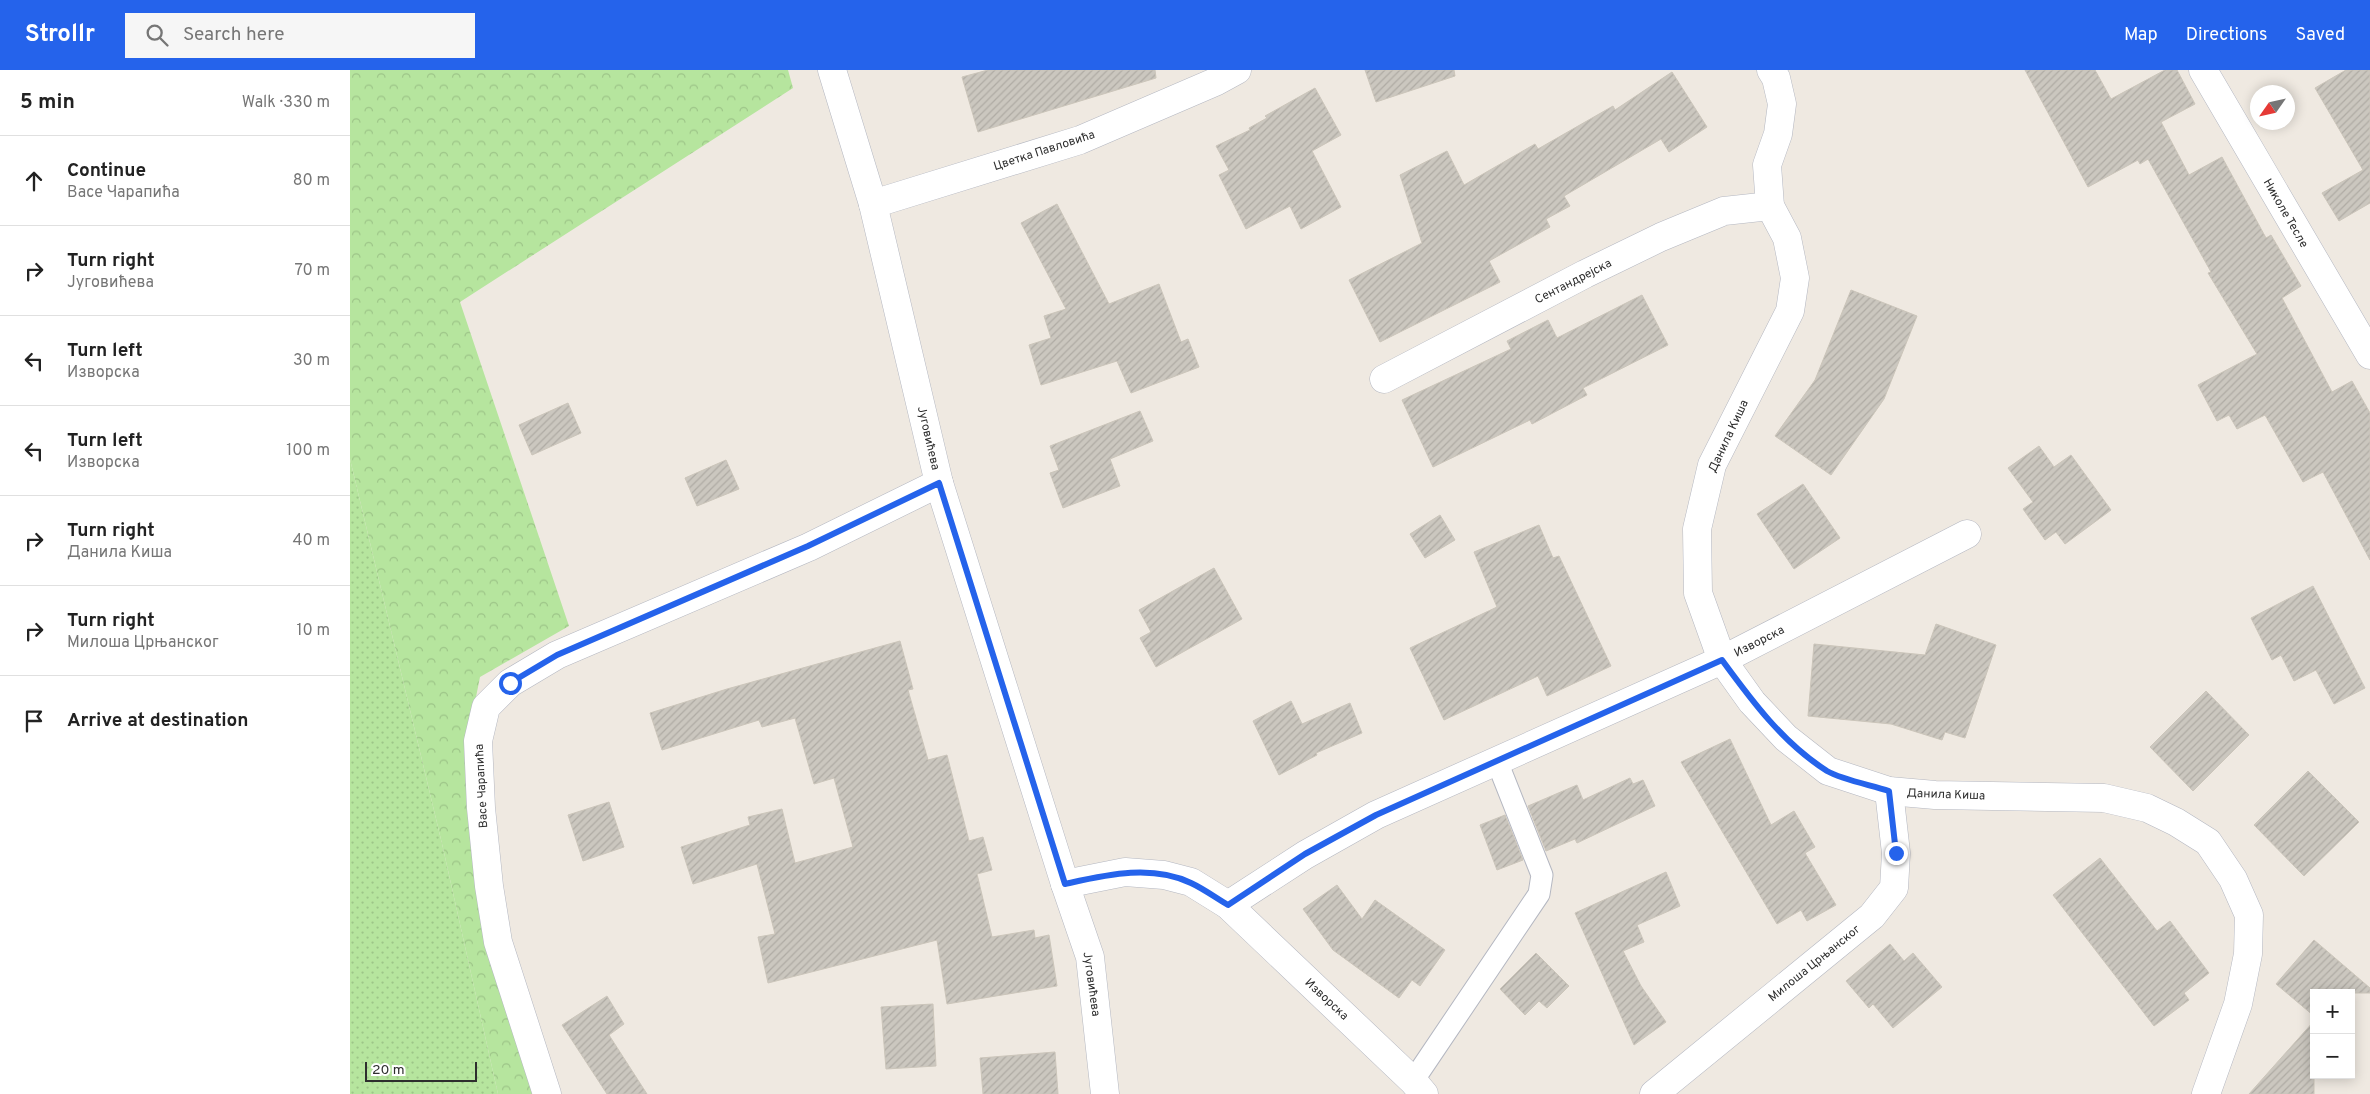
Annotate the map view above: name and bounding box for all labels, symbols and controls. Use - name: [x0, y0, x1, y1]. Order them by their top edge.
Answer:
- search box: [125, 13, 475, 58]
- text: Strollr: [25, 20, 95, 50]
- icon: search: [143, 21, 171, 49]
- text: Search here: [183, 23, 284, 47]
- text: Map: [2124, 24, 2158, 47]
- text: Directions: [2186, 24, 2268, 47]
- text: Saved: [2296, 24, 2345, 47]
- north arrow: [2250, 85, 2295, 130]
- text: 5 min: [20, 89, 75, 116]
- text: Walk · 330 m: [242, 93, 330, 113]
- street label: Цветка Павловића: [991, 127, 1097, 175]
- text: Continue: [67, 159, 146, 183]
- icon: ahead: [20, 167, 48, 195]
- text: 80 m: [293, 171, 330, 191]
- street label: Николе Тесле: [2259, 176, 2311, 251]
- text: Васе Чарапића: [67, 183, 180, 203]
- text: Turn right: [67, 249, 155, 273]
- street label: Сентандрејска: [1532, 256, 1615, 308]
- icon: right: [20, 257, 48, 285]
- text: 70 m: [295, 261, 330, 281]
- text: Југовићева: [67, 273, 154, 293]
- text: Turn left: [67, 339, 143, 363]
- icon: left: [20, 347, 48, 375]
- text: 30 m: [293, 351, 330, 371]
- text: Изворска: [67, 363, 140, 383]
- street label: Данила Киша: [1705, 397, 1753, 475]
- street label: Југовићева: [913, 405, 943, 472]
- text: Turn left: [67, 429, 143, 453]
- icon: left: [20, 437, 48, 465]
- text: 100 m: [286, 441, 330, 461]
- text: Изворска: [67, 453, 140, 473]
- text: Turn right: [67, 519, 155, 543]
- icon: right: [20, 527, 48, 555]
- text: 40 m: [292, 531, 330, 551]
- text: Данила Киша: [67, 543, 172, 563]
- text: Turn right: [67, 609, 155, 633]
- icon: right: [20, 617, 48, 645]
- text: 10 m: [296, 621, 330, 641]
- street label: Изворска: [1732, 622, 1787, 661]
- text: Милоша Црњанског: [67, 633, 219, 653]
- route start: [499, 672, 522, 695]
- icon: arrive: [20, 707, 48, 735]
- text: Arrive at destination: [67, 709, 248, 733]
- street label: Васе Чарапића: [472, 743, 492, 829]
- street label: Данила Киша: [1906, 786, 1986, 804]
- route end: [1885, 842, 1908, 865]
- street label: Милоша Црњанског: [1765, 922, 1864, 1006]
- street label: Југовићева: [1079, 951, 1103, 1017]
- street label: Изворска: [1301, 975, 1352, 1024]
- map controls: [2310, 989, 2355, 1079]
- button: +: [2310, 989, 2355, 1034]
- button: −: [2310, 1034, 2355, 1079]
- scale bar: [365, 1059, 478, 1082]
- text: 20 m: [372, 1062, 405, 1079]

